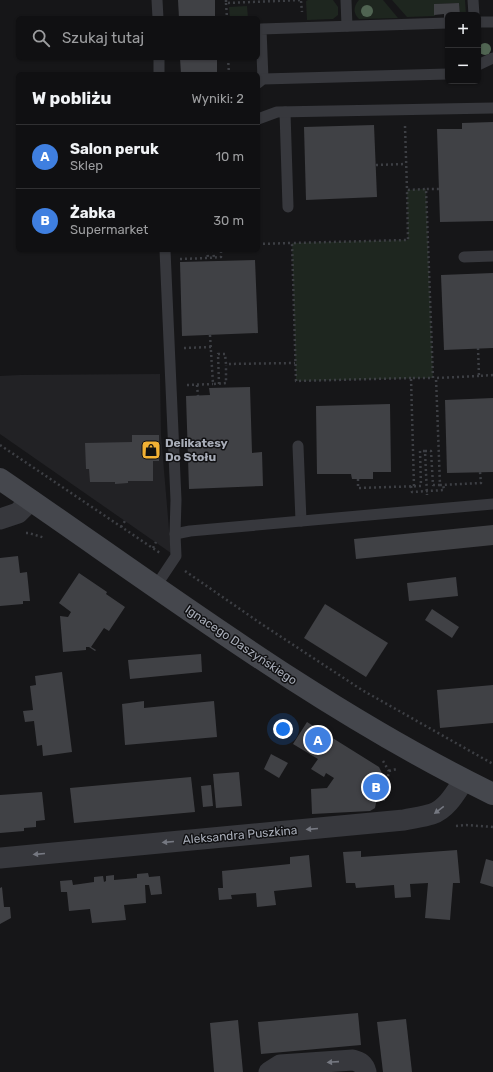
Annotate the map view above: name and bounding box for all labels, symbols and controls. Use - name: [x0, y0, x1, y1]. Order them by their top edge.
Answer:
- map controls: [445, 12, 481, 84]
- button: +: [445, 12, 481, 48]
- search box: [16, 16, 260, 60]
- icon: search: [30, 27, 52, 49]
- text: Szukaj tutaj: [62, 29, 144, 47]
- button: −: [445, 48, 481, 84]
- text: W pobliżu: [32, 88, 111, 108]
- text: Wyniki: 2: [191, 91, 244, 106]
- text: Salon peruk: [70, 140, 159, 158]
- text: A: [40, 149, 50, 164]
- text: 10 m: [215, 149, 244, 164]
- text: Sklep: [70, 158, 103, 173]
- text: Żabka: [70, 204, 116, 222]
- text: B: [40, 213, 50, 228]
- text: 30 m: [213, 213, 244, 228]
- text: Supermarket: [70, 222, 148, 237]
- place label: Delikatesy Do Stołu: [165, 436, 228, 464]
- shop icon: Delikatesy Do Stołu: [140, 439, 162, 461]
- street label: Ignacego Daszyńskiego: [183, 602, 300, 688]
- your location: [273, 719, 293, 739]
- pin: A: [305, 725, 331, 755]
- pin: B: [363, 772, 389, 802]
- one-way arrow: [434, 806, 444, 814]
- street label: Aleksandra Puszkina: [182, 823, 298, 847]
- one-way arrow: [305, 825, 318, 832]
- one-way arrow: [162, 839, 174, 845]
- one-way arrow: [33, 851, 45, 857]
- one-way arrow: [327, 1058, 339, 1065]

